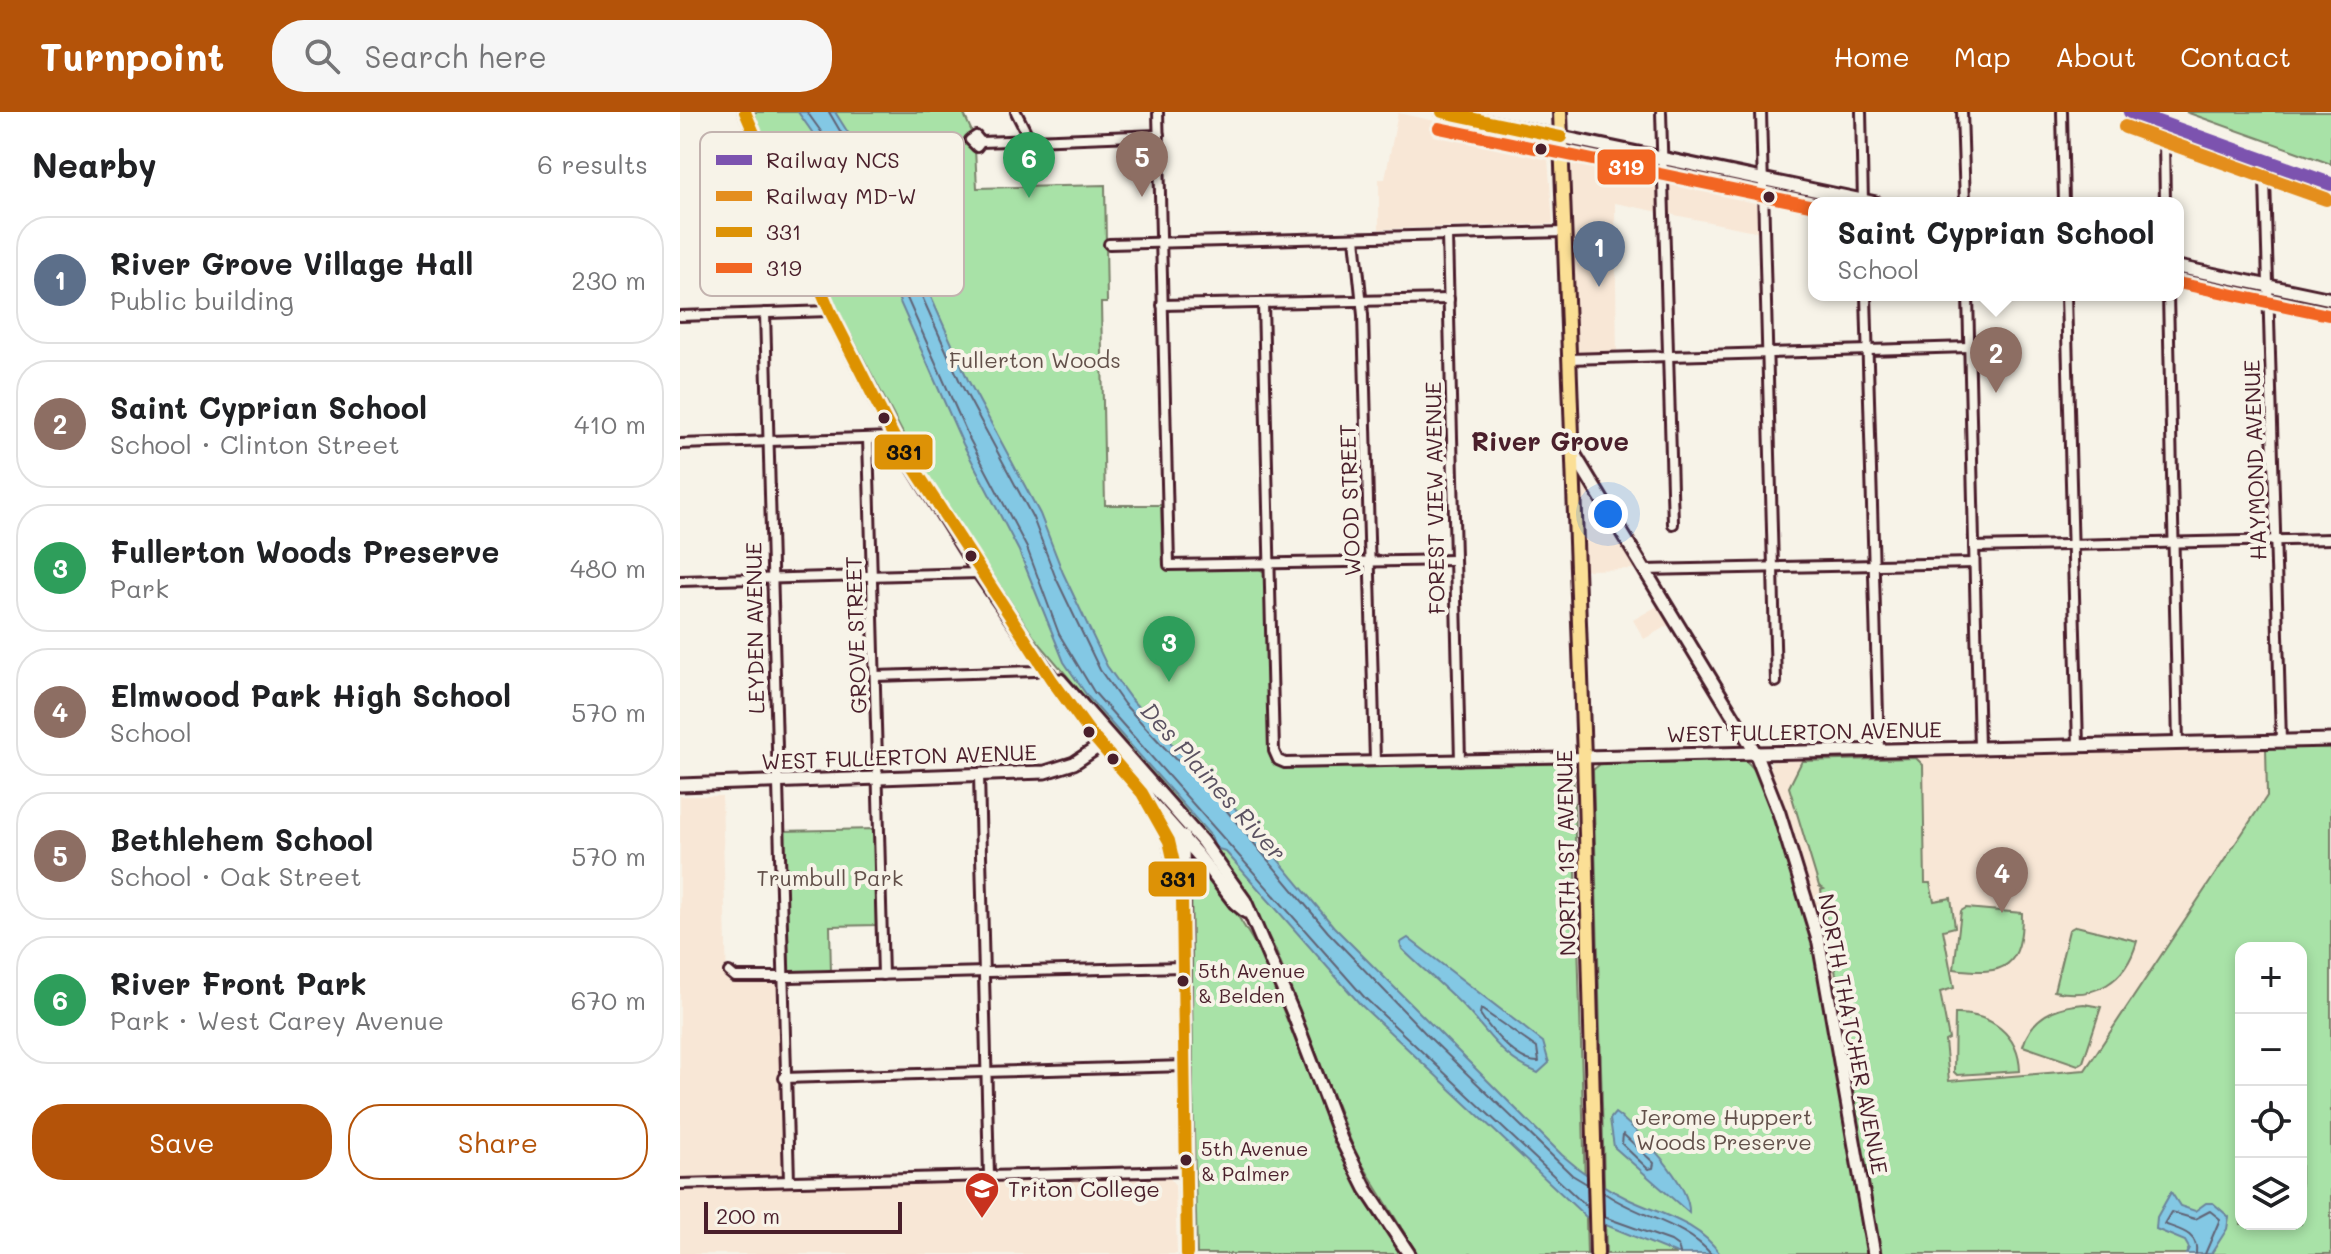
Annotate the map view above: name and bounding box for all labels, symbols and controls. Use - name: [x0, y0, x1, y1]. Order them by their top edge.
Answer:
- search box: [272, 20, 832, 92]
- text: Turnpoint: [40, 31, 224, 81]
- icon: search: [300, 34, 344, 78]
- text: Search here: [364, 36, 547, 76]
- text: Home: [1834, 38, 1910, 74]
- text: Map: [1954, 38, 2011, 74]
- text: About: [2055, 38, 2136, 74]
- text: Contact: [2180, 38, 2291, 74]
- pin: 5: [1116, 131, 1168, 197]
- legend: [700, 132, 964, 296]
- pin: 6: [1003, 132, 1055, 198]
- unlabelled marker: [1533, 141, 1549, 157]
- text: Nearby: [32, 142, 157, 187]
- text: Railway NCS: [766, 145, 900, 174]
- text: 6 results: [537, 147, 648, 181]
- line badge: 319: [1596, 148, 1657, 186]
- text: 319: [1608, 152, 1644, 181]
- text: Railway MD-W: [766, 181, 917, 210]
- unlabelled marker: [1761, 189, 1777, 205]
- popup: [1808, 197, 2184, 301]
- text: Saint Cyprian School: [1838, 212, 2154, 252]
- text: 331: [766, 217, 802, 246]
- pin: 1: [1573, 221, 1625, 287]
- text: River Grove Village Hall: [110, 243, 473, 283]
- text: School: [1838, 252, 1919, 286]
- text: 319: [766, 253, 802, 282]
- text: 1: [54, 263, 66, 297]
- text: 230 m: [571, 263, 646, 297]
- text: Public building: [110, 283, 294, 317]
- pin: 2: [1970, 327, 2022, 393]
- park label: Fullerton Woods: [949, 345, 1121, 374]
- street label: HAYMOND AVENUE: [2237, 359, 2272, 561]
- street label: FOREST VIEW AVENUE: [1418, 381, 1451, 615]
- text: Saint Cyprian School: [110, 387, 427, 427]
- text: 2: [53, 407, 67, 441]
- text: 410 m: [574, 407, 646, 441]
- unlabelled marker: [876, 410, 892, 426]
- street label: WOOD STREET: [1332, 423, 1367, 577]
- district label: River Grove: [1471, 424, 1629, 458]
- text: School · Clinton Street: [110, 427, 400, 461]
- line badge: 331: [873, 433, 934, 471]
- text: 331: [886, 437, 922, 466]
- your location: [1588, 494, 1628, 534]
- text: Fullerton Woods Preserve: [110, 531, 499, 571]
- street label: LEYDEN AVENUE: [739, 542, 770, 714]
- unlabelled marker: [963, 548, 979, 564]
- text: 3: [52, 551, 68, 585]
- text: 480 m: [570, 551, 646, 585]
- street label: GROVE STREET: [838, 556, 873, 714]
- text: Park: [110, 571, 169, 605]
- pin: 3: [1143, 616, 1195, 682]
- text: Elmwood Park High School: [110, 675, 511, 715]
- text: 4: [52, 695, 68, 729]
- text: 570 m: [571, 695, 646, 729]
- water label: Des Plaines River: [1135, 695, 1294, 867]
- text: School: [110, 715, 192, 749]
- street label: WEST FULLERTON AVENUE: [1666, 715, 1942, 748]
- unlabelled marker: [1081, 724, 1097, 740]
- street label: WEST FULLERTON AVENUE: [761, 737, 1037, 776]
- street label: NORTH 1ST AVENUE: [1549, 750, 1582, 956]
- unlabelled marker: [1105, 751, 1121, 767]
- text: Bethlehem School: [110, 819, 373, 859]
- text: 5: [52, 839, 68, 873]
- text: 570 m: [571, 839, 646, 873]
- pin: 4: [1976, 847, 2028, 913]
- text: School · Oak Street: [110, 859, 362, 893]
- line badge: 331: [1147, 860, 1208, 898]
- park label: Trumbull Park: [757, 863, 903, 892]
- text: 331: [1160, 864, 1196, 893]
- street label: NORTH THATCHER AVENUE: [1812, 891, 1895, 1177]
- map controls: [2235, 942, 2307, 1230]
- button: +: [2235, 942, 2307, 1014]
- place label: 5th Avenue & Belden: [1198, 957, 1305, 1008]
- text: River Front Park: [110, 963, 367, 1003]
- marker: 5th Avenue & Belden: [1175, 973, 1191, 989]
- text: 6: [52, 983, 68, 1017]
- text: 670 m: [571, 983, 646, 1017]
- text: Park · West Carey Avenue: [110, 1003, 444, 1037]
- button: −: [2235, 1014, 2307, 1086]
- button: locate: [2235, 1086, 2307, 1158]
- park label: Jerome Huppert Woods Preserve: [1635, 1102, 1813, 1156]
- button: Save: [32, 1104, 332, 1180]
- button: Share: [348, 1104, 648, 1180]
- place label: 5th Avenue & Palmer: [1201, 1135, 1308, 1186]
- marker: 5th Avenue & Palmer: [1178, 1152, 1194, 1168]
- button: layers: [2235, 1158, 2307, 1230]
- school or university icon: Triton College: [963, 1170, 1001, 1220]
- place label: Triton College: [1008, 1174, 1160, 1203]
- scale bar: [704, 1198, 902, 1234]
- text: 200 m: [716, 1201, 780, 1230]

